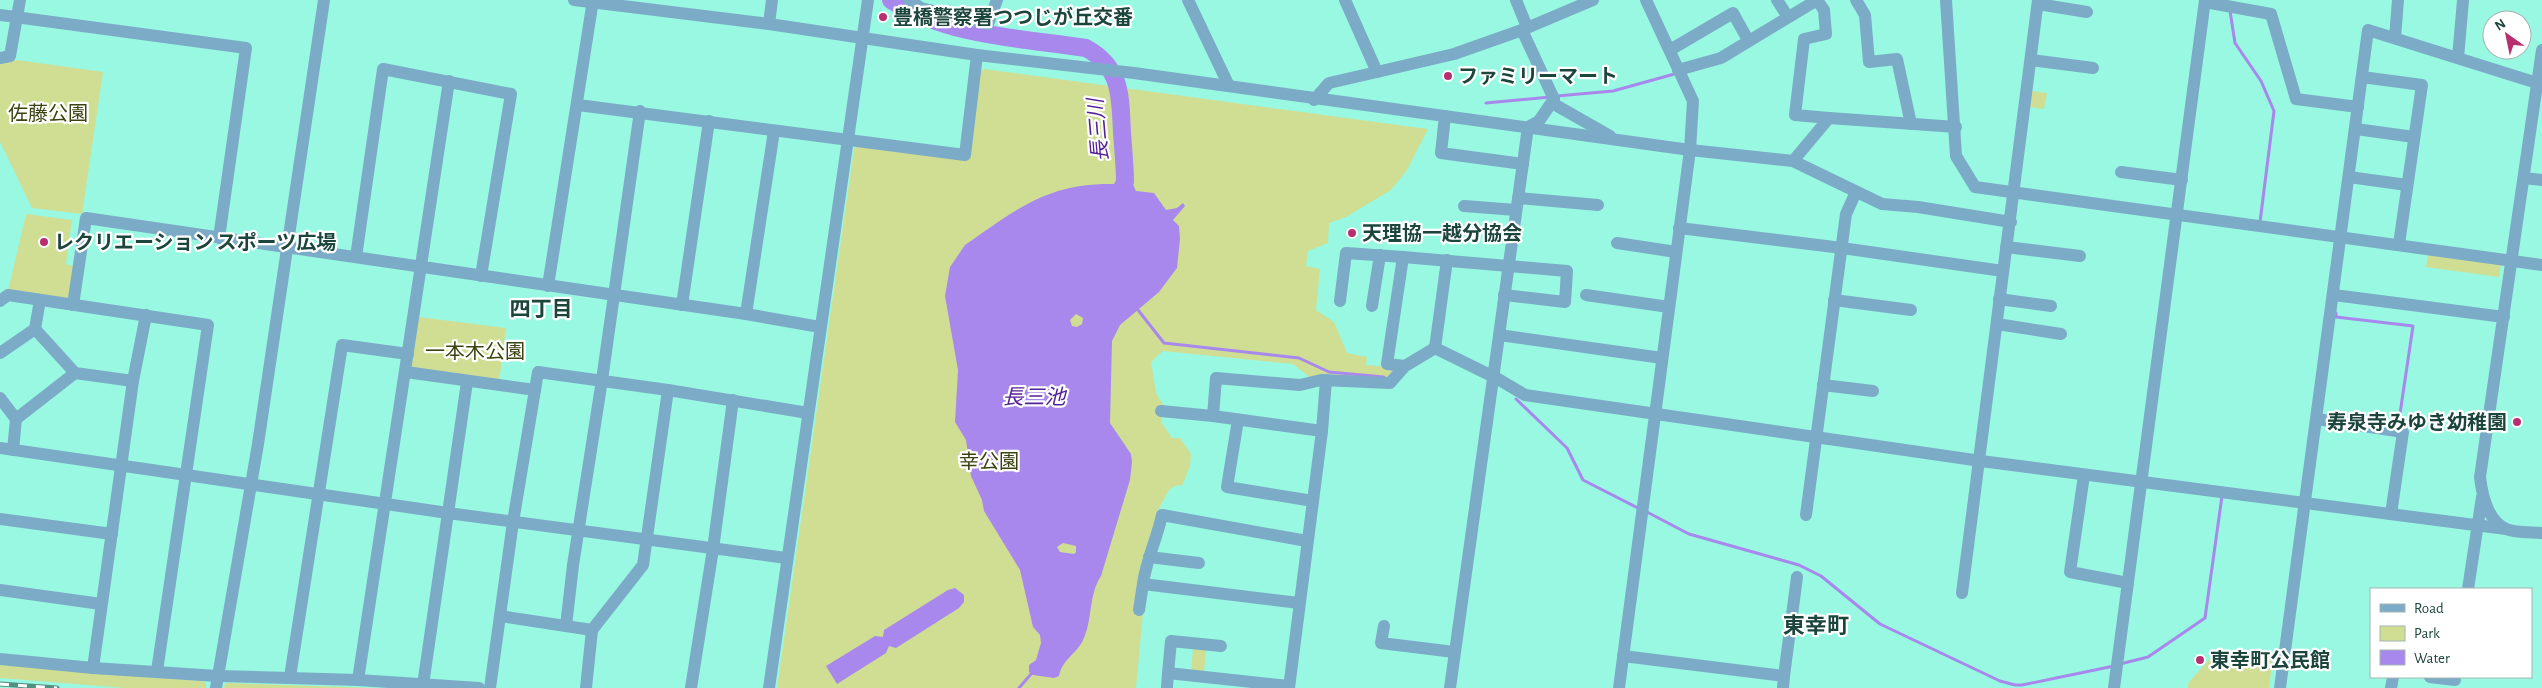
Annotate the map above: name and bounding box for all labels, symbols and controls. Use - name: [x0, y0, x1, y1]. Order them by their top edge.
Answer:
- place label: 豊橋警察署つつじが丘交番: [893, 6, 1133, 28]
- north arrow: [2482, 10, 2532, 60]
- marker: 豊橋警察署つつじが丘交番: [877, 11, 889, 23]
- text: N: [2493, 16, 2508, 33]
- place label: ファミリーマート: [1458, 67, 1618, 87]
- marker: ファミリーマート: [1442, 70, 1454, 82]
- water label: 長三川: [1085, 96, 1112, 162]
- park label: 佐藤公園: [8, 103, 88, 124]
- place label: 天理協一越分協会: [1362, 222, 1522, 244]
- marker: 天理協一越分協会: [1346, 227, 1358, 239]
- place label: レクリエーション スポーツ広場: [54, 232, 336, 253]
- marker: レクリエーション スポーツ広場: [38, 236, 50, 248]
- district label: 四丁目: [510, 299, 573, 320]
- park label: 一本木公園: [425, 341, 525, 362]
- water label: 長三池: [1003, 386, 1067, 408]
- place label: 寿泉寺みゆき幼稚園: [2327, 411, 2507, 433]
- marker: 寿泉寺みゆき幼稚園: [2511, 416, 2523, 428]
- park label: 幸公園: [959, 451, 1019, 472]
- legend: [2370, 588, 2532, 678]
- text: Road: [2414, 601, 2444, 616]
- district label: 東幸町: [1783, 614, 1849, 637]
- text: Park: [2414, 626, 2440, 641]
- place label: 東幸町公民館: [2210, 650, 2330, 671]
- text: Water: [2414, 651, 2450, 666]
- marker: 東幸町公民館: [2194, 654, 2206, 666]

